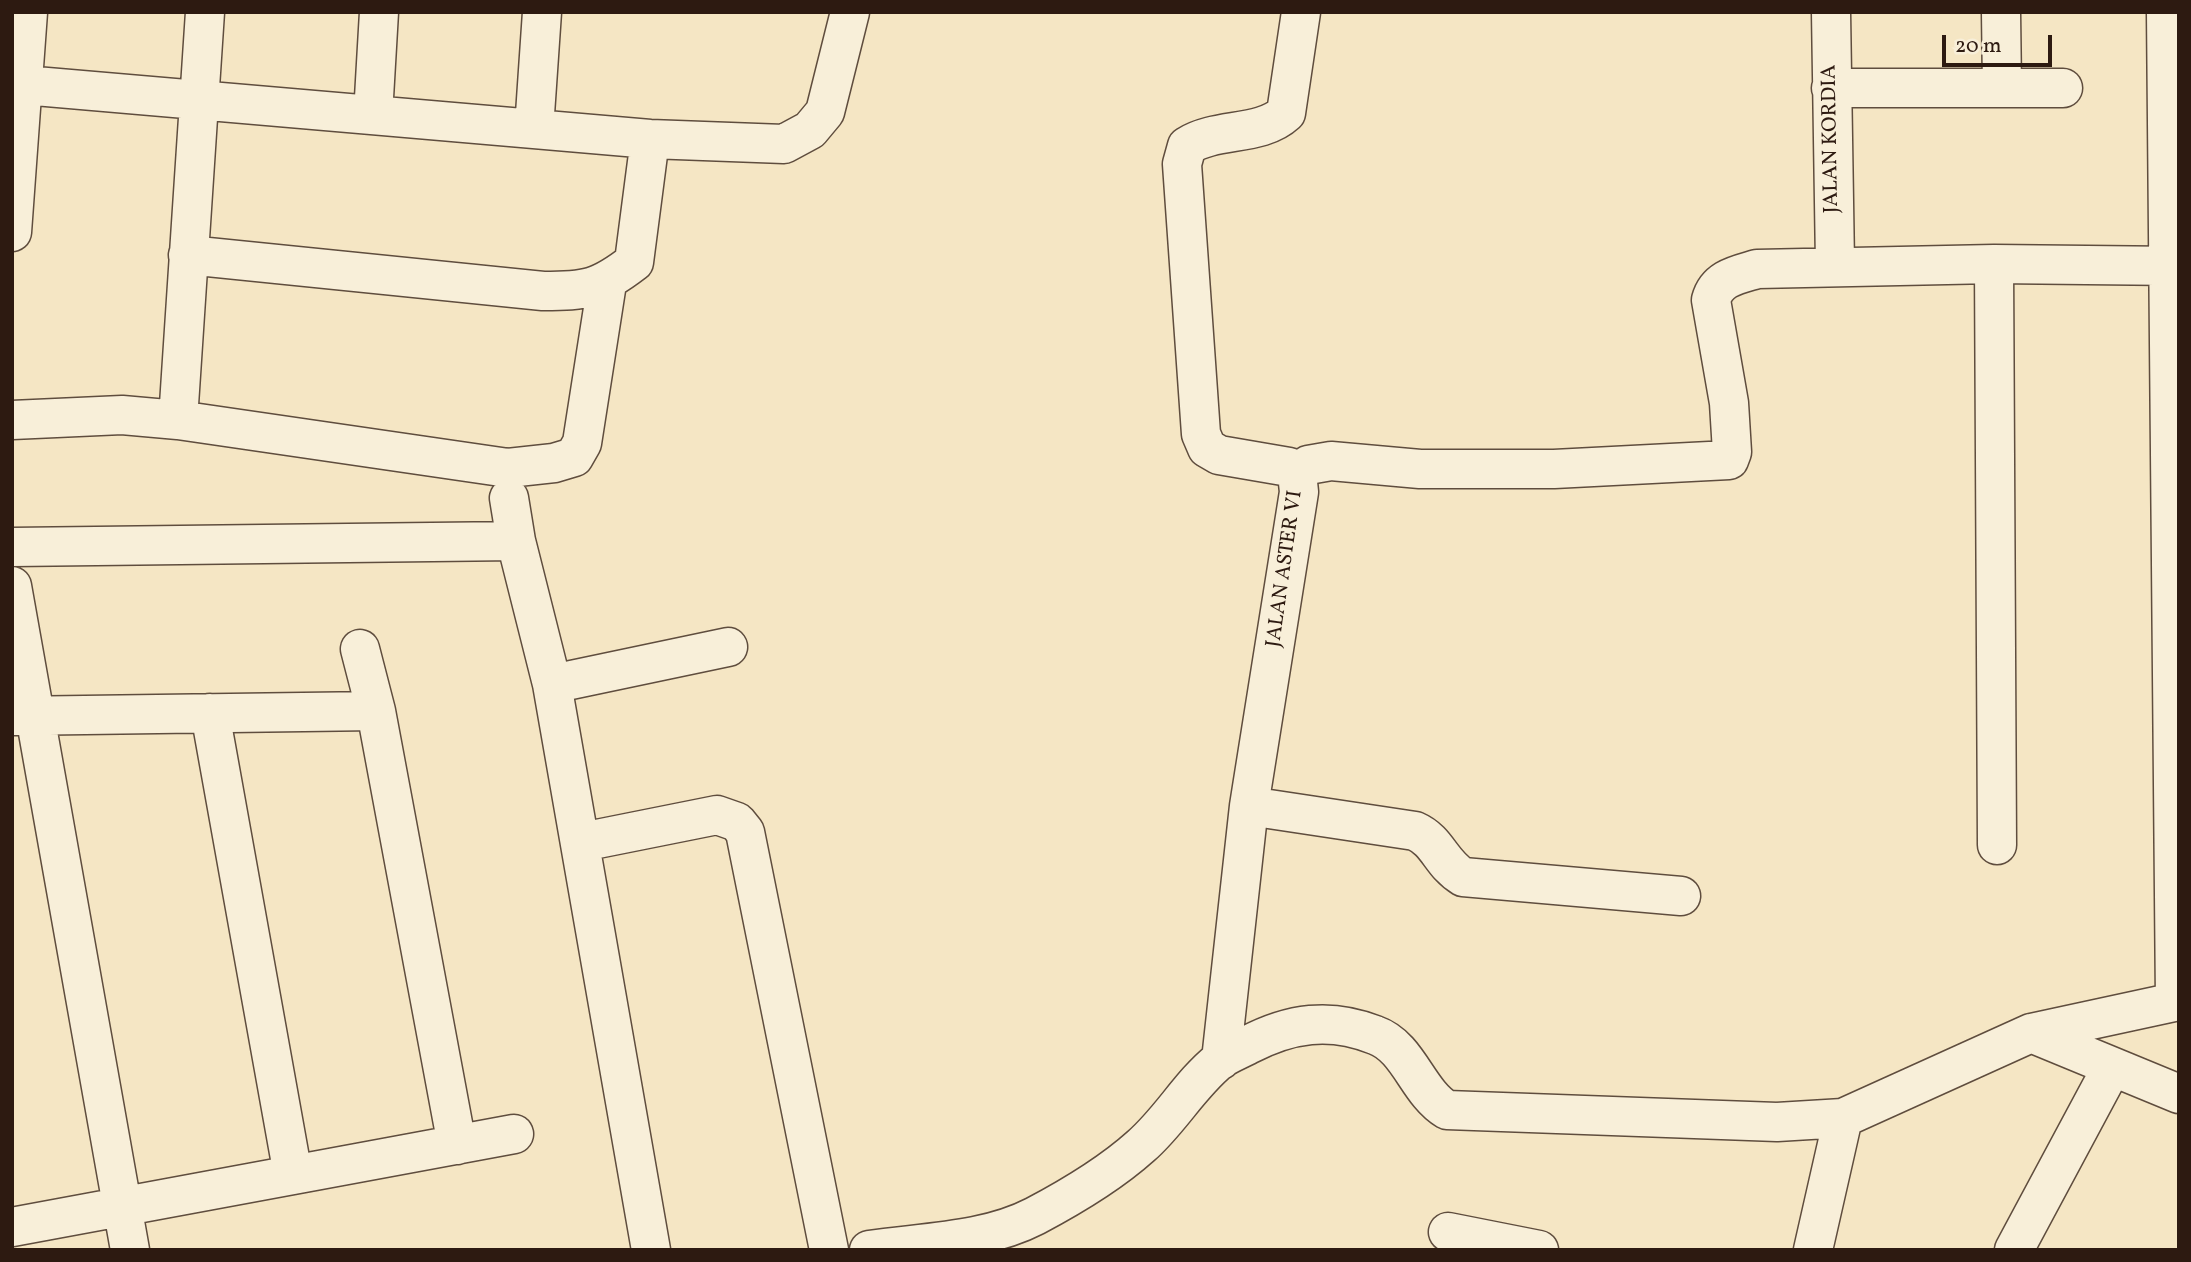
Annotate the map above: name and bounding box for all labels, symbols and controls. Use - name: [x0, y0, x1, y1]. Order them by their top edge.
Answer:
- scale bar: [1946, 21, 2056, 65]
- text: 20 m: [1955, 32, 2001, 61]
- street label: JALAN KORDIA: [1818, 64, 1846, 214]
- street label: JALAN ASTER VI: [1263, 489, 1309, 649]

